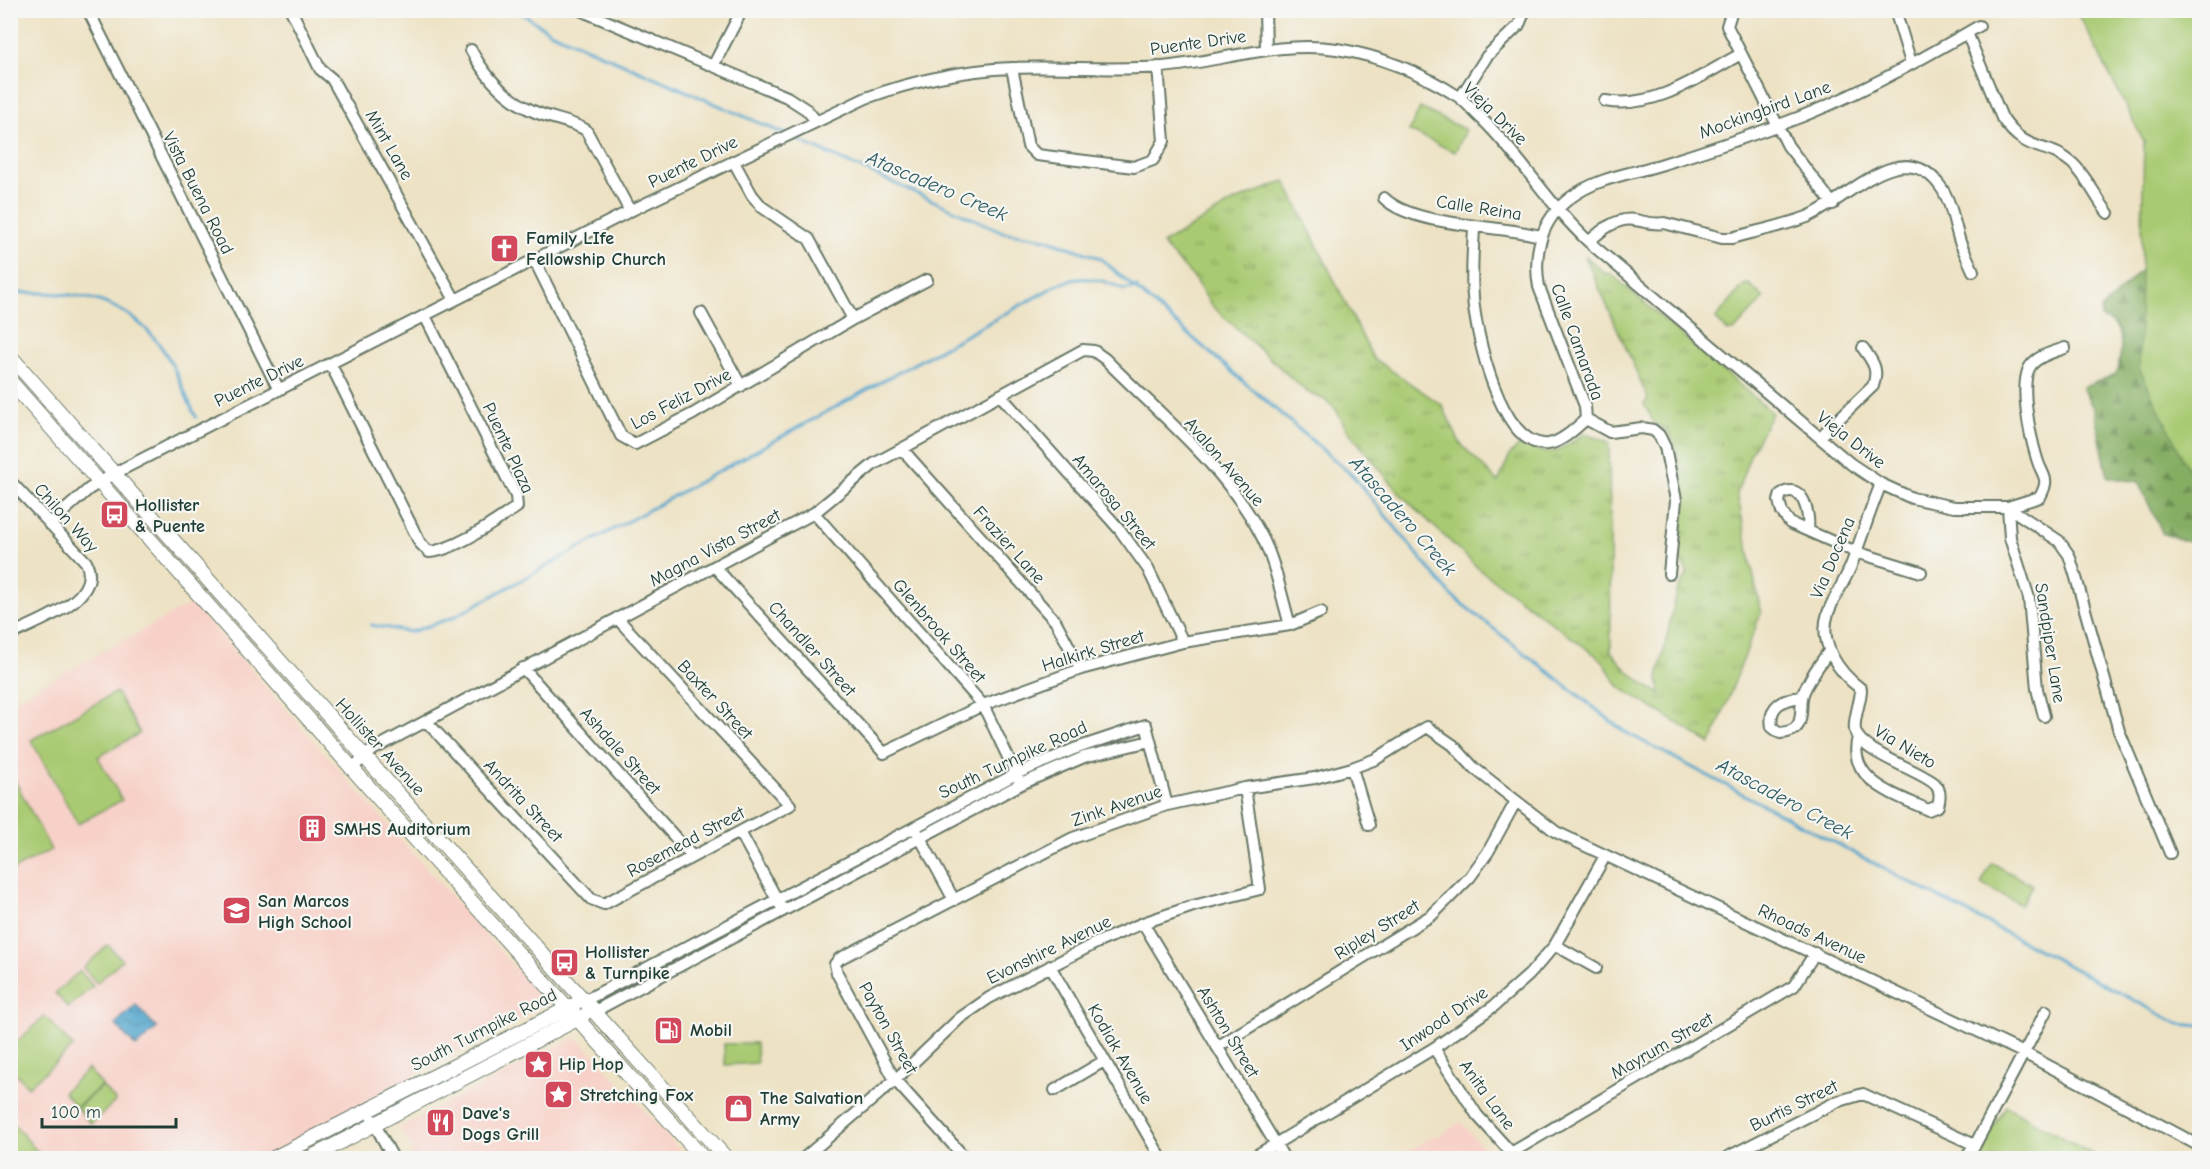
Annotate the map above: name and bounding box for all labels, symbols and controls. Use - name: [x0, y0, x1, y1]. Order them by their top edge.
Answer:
- street label: Puente Drive: [1149, 26, 1247, 60]
- street label: Mockingbird Lane: [1696, 76, 1834, 144]
- street label: Vieja Drive: [1459, 78, 1531, 150]
- street label: Mint Lane: [361, 106, 417, 184]
- street label: Vista Buena Road: [158, 128, 238, 258]
- street label: Puente Drive: [645, 131, 741, 193]
- water label: Atascadero Creek: [862, 146, 1011, 226]
- street label: Calle Reina: [1435, 191, 1523, 225]
- place label: Family LIfe Fellowship Church: [526, 228, 666, 270]
- church icon: Family LIfe Fellowship Church: [489, 232, 521, 264]
- street label: Calle Camarada: [1546, 281, 1608, 403]
- street label: Puente Drive: [211, 350, 307, 412]
- street label: Los Feliz Drive: [627, 364, 735, 434]
- street label: Puente Plaza: [478, 399, 538, 497]
- street label: Vieja Drive: [1813, 407, 1889, 473]
- street label: Avalon Avenue: [1180, 413, 1268, 511]
- street label: Amarosa Street: [1068, 450, 1161, 555]
- water label: Atascadero Creek: [1344, 451, 1461, 581]
- street label: Chilon Way: [29, 479, 103, 558]
- place label: Hollister & Puente: [135, 495, 205, 537]
- bus stop icon: Hollister & Puente: [98, 499, 130, 531]
- street label: Frazier Lane: [969, 502, 1049, 588]
- street label: Magna Vista Street: [646, 504, 785, 591]
- street label: Via Docena: [1806, 514, 1860, 602]
- street label: Glenbrook Street: [888, 575, 990, 688]
- street label: Sandpiper Lane: [2030, 582, 2070, 704]
- street label: Chandler Street: [764, 597, 861, 701]
- street label: Halkirk Street: [1039, 625, 1148, 677]
- street label: Baxter Street: [673, 656, 758, 745]
- street label: Hollister Avenue: [331, 694, 429, 800]
- street label: Ashdale Street: [575, 703, 665, 800]
- street label: South Turnpike Road: [936, 716, 1090, 804]
- street label: Via Nieto: [1870, 720, 1940, 774]
- water label: Atascadero Creek: [1712, 753, 1857, 845]
- street label: Andrita Street: [479, 755, 567, 848]
- street label: Zink Avenue: [1069, 781, 1165, 831]
- street label: Rosemead Street: [624, 802, 749, 882]
- building icon: SMHS Auditorium: [297, 813, 329, 845]
- place label: SMHS Auditorium: [334, 819, 471, 840]
- place label: San Marcos High School: [258, 891, 352, 933]
- school or university icon: San Marcos High School: [221, 895, 253, 927]
- street label: Ripley Street: [1331, 895, 1424, 964]
- street label: Rhoads Avenue: [1755, 900, 1869, 968]
- street label: Evonshire Avenue: [984, 911, 1114, 989]
- place label: Hollister & Turnpike: [585, 942, 670, 984]
- bus stop icon: Hollister & Turnpike: [548, 946, 580, 978]
- street label: Payton Street: [854, 978, 922, 1078]
- street label: Inwood Drive: [1396, 982, 1492, 1056]
- street label: Ashton Street: [1193, 983, 1264, 1082]
- street label: South Turnpike Road: [407, 984, 561, 1076]
- street label: Kodiak Avenue: [1083, 1000, 1157, 1108]
- street label: Mayrum Street: [1607, 1008, 1718, 1084]
- fuel station icon: Mobil: [653, 1014, 685, 1046]
- place label: Mobil: [690, 1020, 732, 1041]
- place icon: Hip Hop: [522, 1048, 554, 1080]
- place label: Hip Hop: [559, 1054, 624, 1075]
- street label: Anita Lane: [1455, 1056, 1519, 1134]
- street label: Burtis Street: [1747, 1075, 1842, 1136]
- place icon: Stretching Fox: [543, 1079, 575, 1111]
- place label: Stretching Fox: [580, 1085, 693, 1106]
- place label: The Salvation Army: [760, 1088, 863, 1130]
- scale bar: [42, 1091, 176, 1129]
- shop icon: The Salvation Army: [723, 1092, 755, 1124]
- text: 100 m: [51, 1102, 101, 1123]
- place label: Dave's Dogs Grill: [462, 1103, 539, 1145]
- restaurant icon: Dave's Dogs Grill: [425, 1107, 457, 1139]

